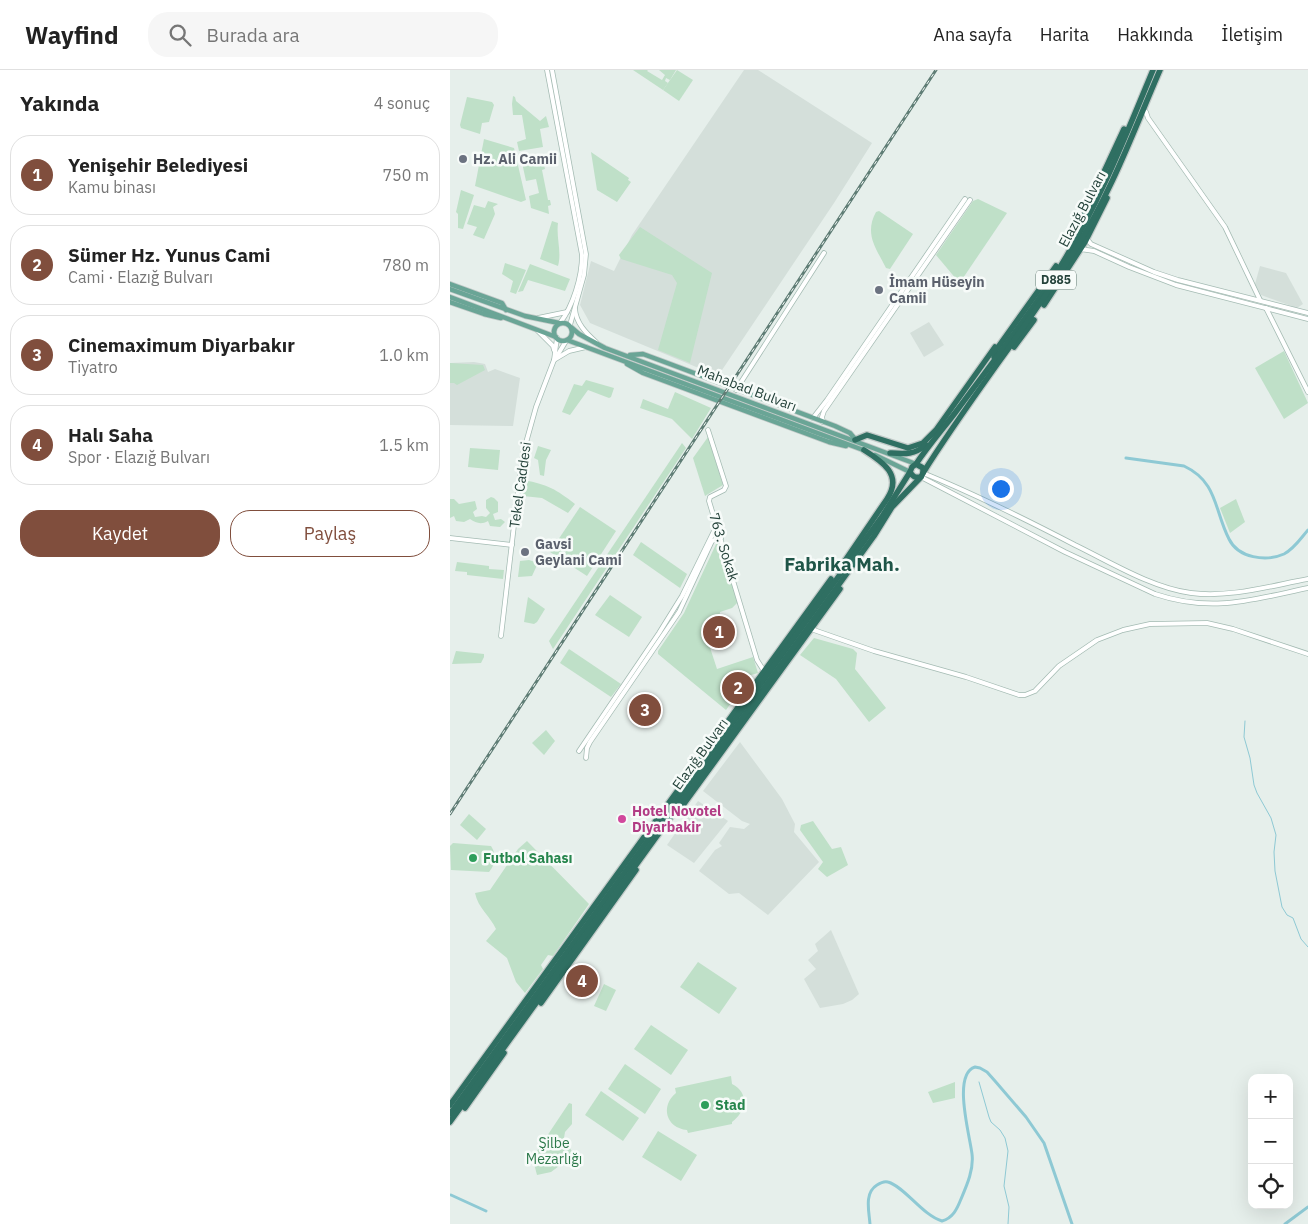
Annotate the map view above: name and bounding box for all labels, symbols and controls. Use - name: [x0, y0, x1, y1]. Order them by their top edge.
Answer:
- search box: [148, 12, 498, 57]
- text: Wayfind: [25, 19, 118, 51]
- icon: search: [166, 21, 194, 49]
- text: Burada ara: [206, 23, 300, 47]
- text: Ana sayfa: [933, 23, 1012, 46]
- text: Harita: [1040, 23, 1089, 46]
- text: Hakkında: [1117, 23, 1193, 46]
- text: İletişim: [1221, 23, 1283, 46]
- text: Yakında: [20, 89, 100, 117]
- text: 4 sonuç: [374, 93, 430, 113]
- place label: Hz. Ali Camii: [473, 150, 557, 168]
- text: Yenişehir Belediyesi: [68, 153, 248, 177]
- marker: Hz. Ali Camii: [457, 153, 469, 165]
- text: 1: [32, 165, 42, 185]
- text: 750 m: [382, 165, 429, 185]
- street label: Elazığ Bulvarı: [1054, 168, 1110, 250]
- text: Kamu binası: [68, 177, 156, 197]
- text: Sümer Hz. Yunus Cami: [68, 243, 270, 267]
- text: 2: [32, 255, 42, 275]
- text: 780 m: [382, 255, 429, 275]
- text: Cami · Elazığ Bulvarı: [68, 267, 213, 287]
- road number: D885: [1036, 270, 1076, 290]
- place label: İmam Hüseyin Camii: [889, 273, 984, 307]
- marker: İmam Hüseyin Camii: [873, 284, 885, 296]
- text: Cinemaximum Diyarbakır: [68, 333, 295, 357]
- text: 3: [32, 345, 42, 365]
- text: 1.0 km: [379, 345, 429, 365]
- text: Tiyatro: [68, 357, 118, 377]
- street label: Mahabad Bulvarı: [695, 361, 799, 415]
- text: Halı Saha: [68, 423, 153, 447]
- text: 4: [32, 435, 42, 455]
- text: 1.5 km: [379, 435, 429, 455]
- street label: Tekel Caddesi: [505, 441, 535, 529]
- text: Spor · Elazığ Bulvarı: [68, 447, 210, 467]
- your location: [988, 476, 1014, 502]
- button: Kaydet: [20, 510, 220, 557]
- button: Paylaş: [230, 510, 430, 557]
- street label: 763. Sokak: [705, 511, 743, 584]
- place label: Gavsi Geylani Cami: [535, 535, 622, 569]
- marker: Gavsi Geylani Cami: [519, 546, 531, 558]
- district label: Fabrika Mah.: [784, 552, 900, 576]
- pin: 1: [703, 613, 735, 651]
- pin: 2: [722, 669, 754, 707]
- pin: 3: [629, 691, 661, 729]
- street label: Elazığ Bulvarı: [668, 715, 732, 793]
- place label: Hotel Novotel Diyarbakir: [632, 802, 721, 836]
- marker: Hotel Novotel Diyarbakir: [616, 813, 628, 825]
- place label: Futbol Sahası: [483, 849, 573, 867]
- marker: Futbol Sahası: [467, 852, 479, 864]
- pin: 4: [566, 962, 598, 1000]
- map controls: [1248, 1074, 1293, 1209]
- button: +: [1248, 1074, 1293, 1119]
- place label: Stad: [715, 1096, 746, 1114]
- marker: Stad: [699, 1099, 711, 1111]
- button: −: [1248, 1119, 1293, 1164]
- park label: Şilbe Mezarlığı: [526, 1134, 582, 1168]
- button: locate: [1248, 1164, 1293, 1209]

